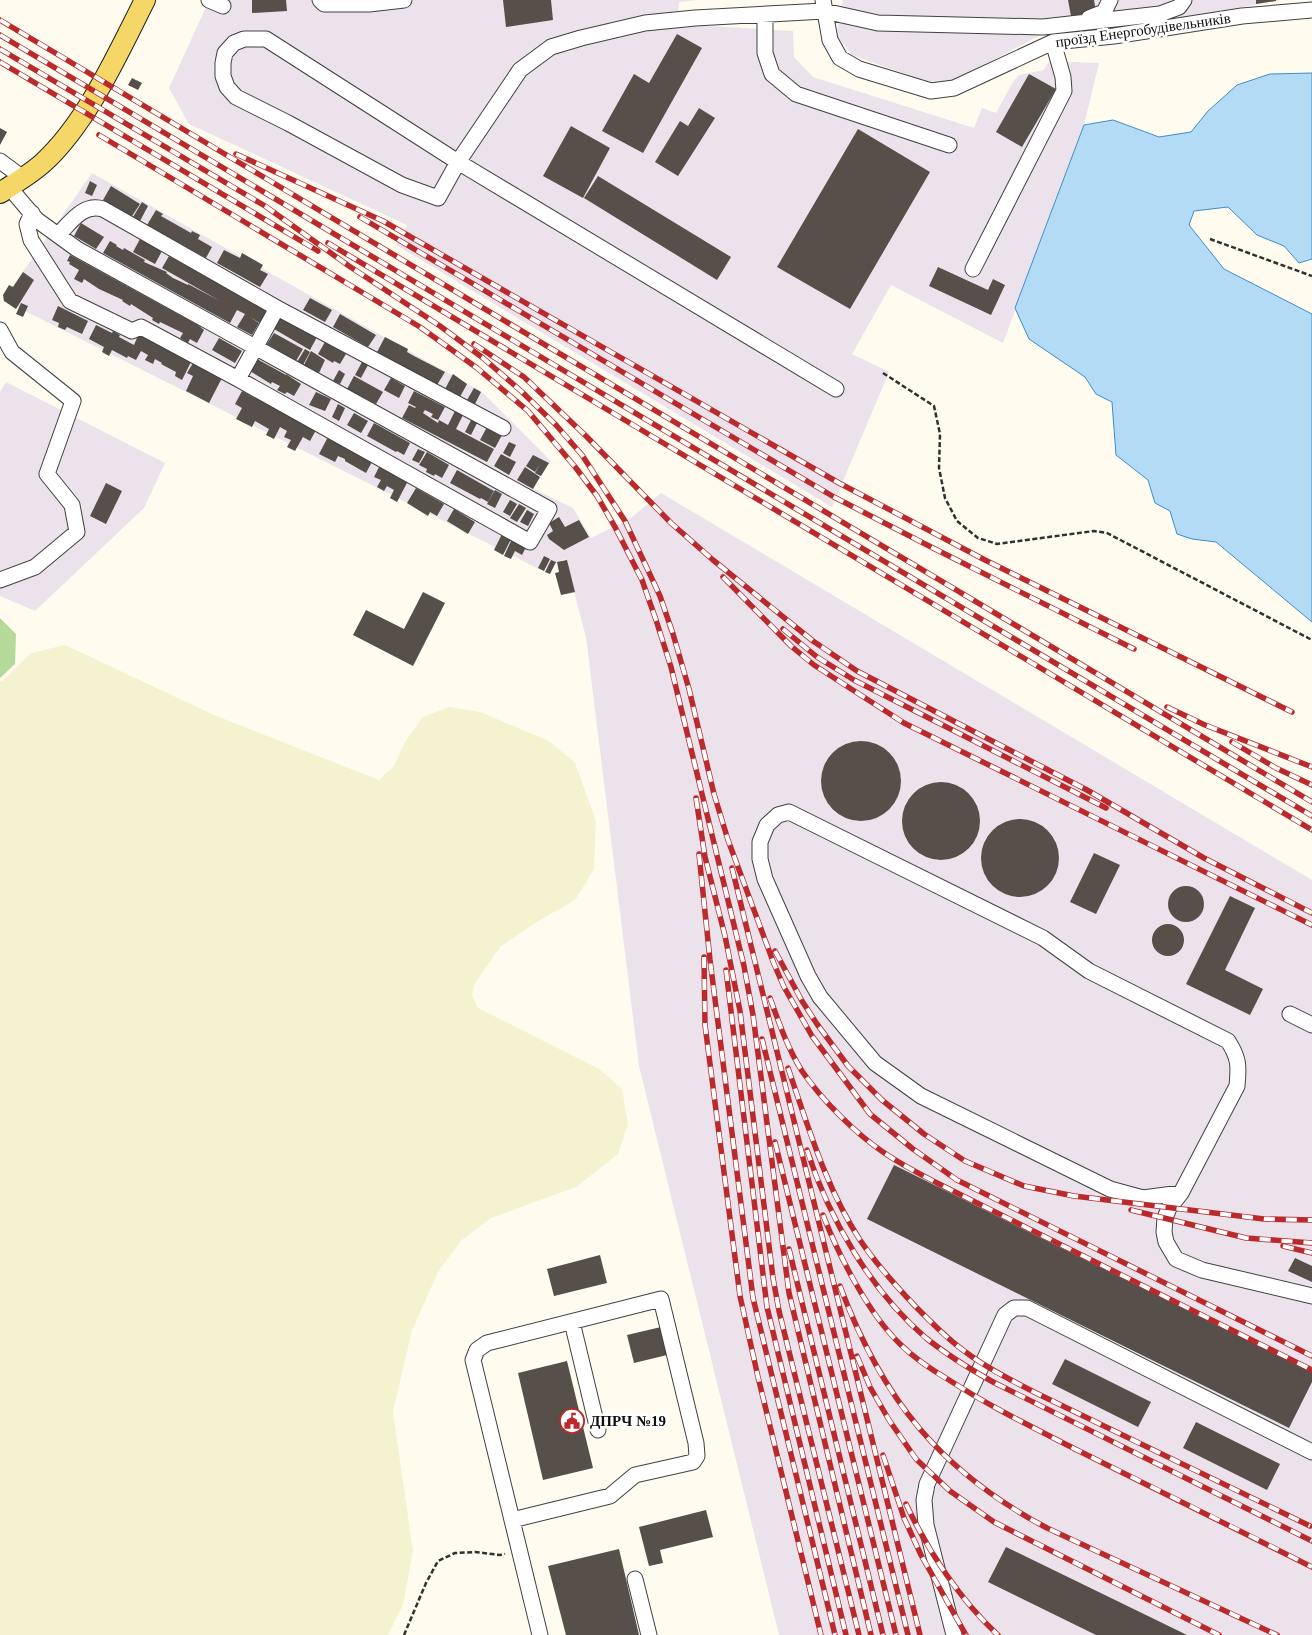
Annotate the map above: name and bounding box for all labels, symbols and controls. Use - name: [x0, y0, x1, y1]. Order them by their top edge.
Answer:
- street label: проїзд Енергобудівельників: [1054, 10, 1232, 50]
- public building icon: ДПРЧ №19: [559, 1408, 585, 1434]
- place label: ДПРЧ №19: [590, 1413, 666, 1429]

